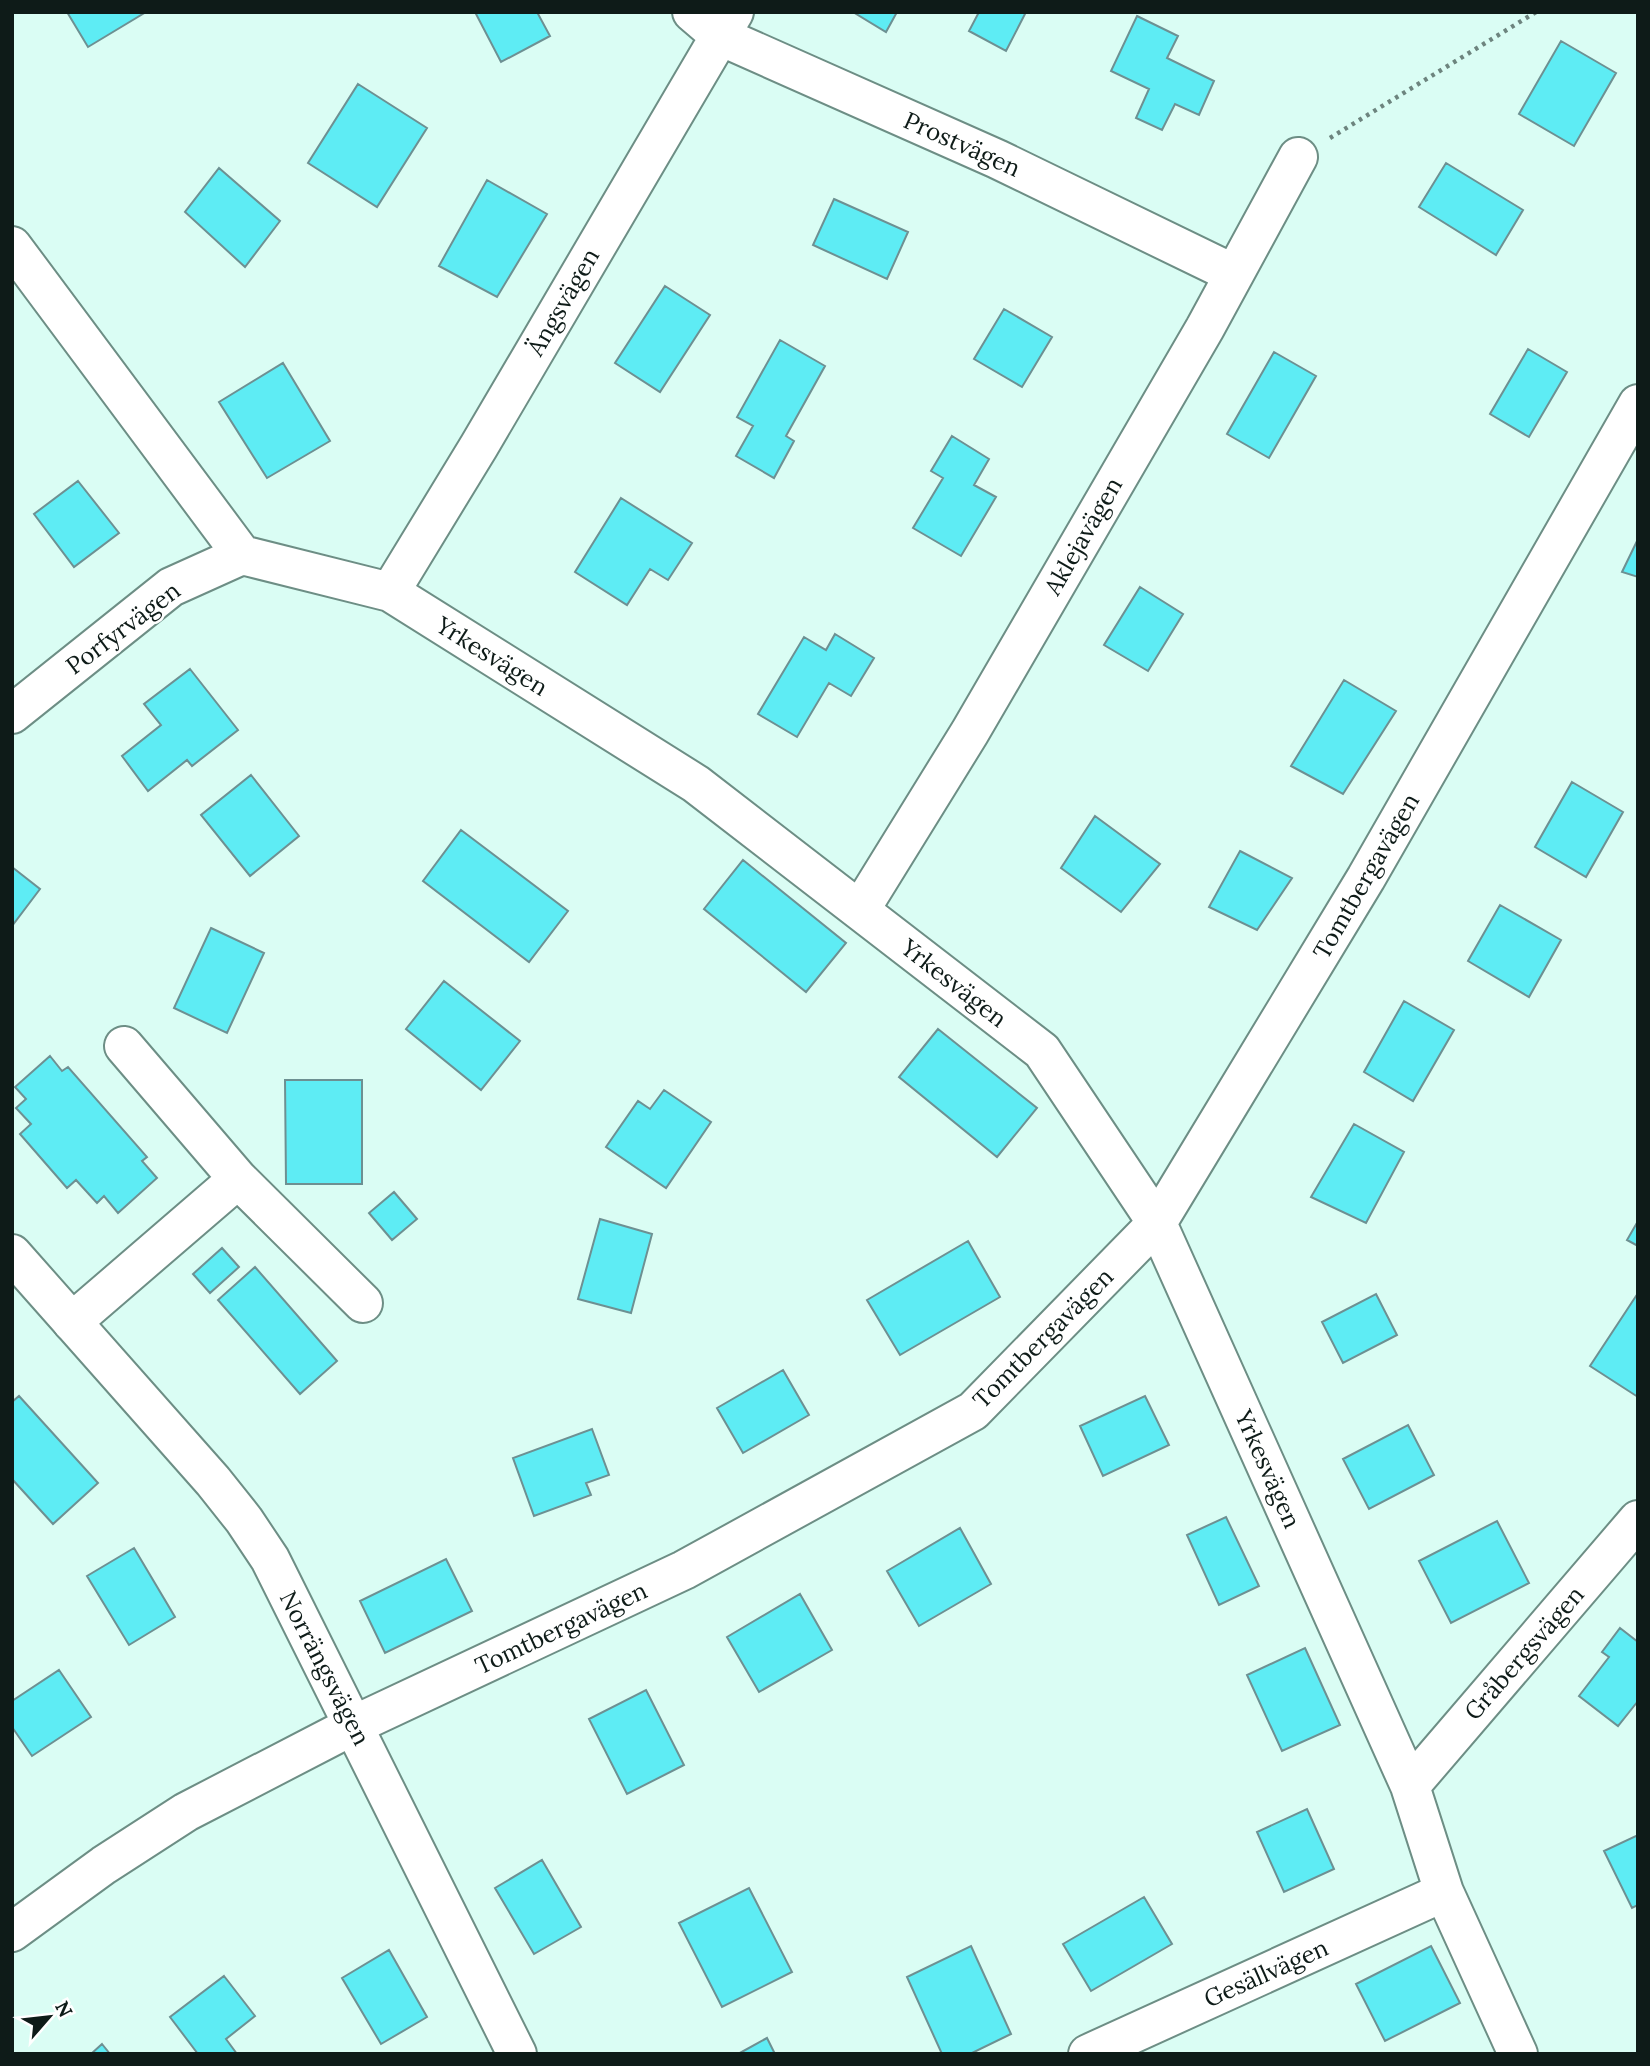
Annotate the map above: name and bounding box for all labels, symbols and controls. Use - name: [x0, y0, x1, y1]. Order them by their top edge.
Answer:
- street label: Prostvägen: [899, 104, 1025, 184]
- street label: Ängsvägen: [519, 243, 606, 362]
- street label: Aklejavägen: [1036, 472, 1129, 601]
- street label: Porfyrvägen: [60, 575, 186, 681]
- street label: Yrkesvägen: [429, 609, 554, 703]
- street label: Tomtbergavägen: [1306, 788, 1426, 964]
- street label: Yrkesvägen: [894, 931, 1013, 1034]
- street label: Tomtbergavägen: [966, 1261, 1120, 1415]
- street label: Yrkesvägen: [1228, 1404, 1308, 1533]
- street label: Tomtbergavägen: [470, 1575, 652, 1681]
- street label: Gråbergsvägen: [1457, 1580, 1591, 1726]
- street label: Norrängsvägen: [273, 1586, 377, 1750]
- street label: Gesällvägen: [1199, 1932, 1333, 2014]
- north arrow: [14, 1982, 84, 2052]
- text: N: [50, 1997, 78, 2021]

